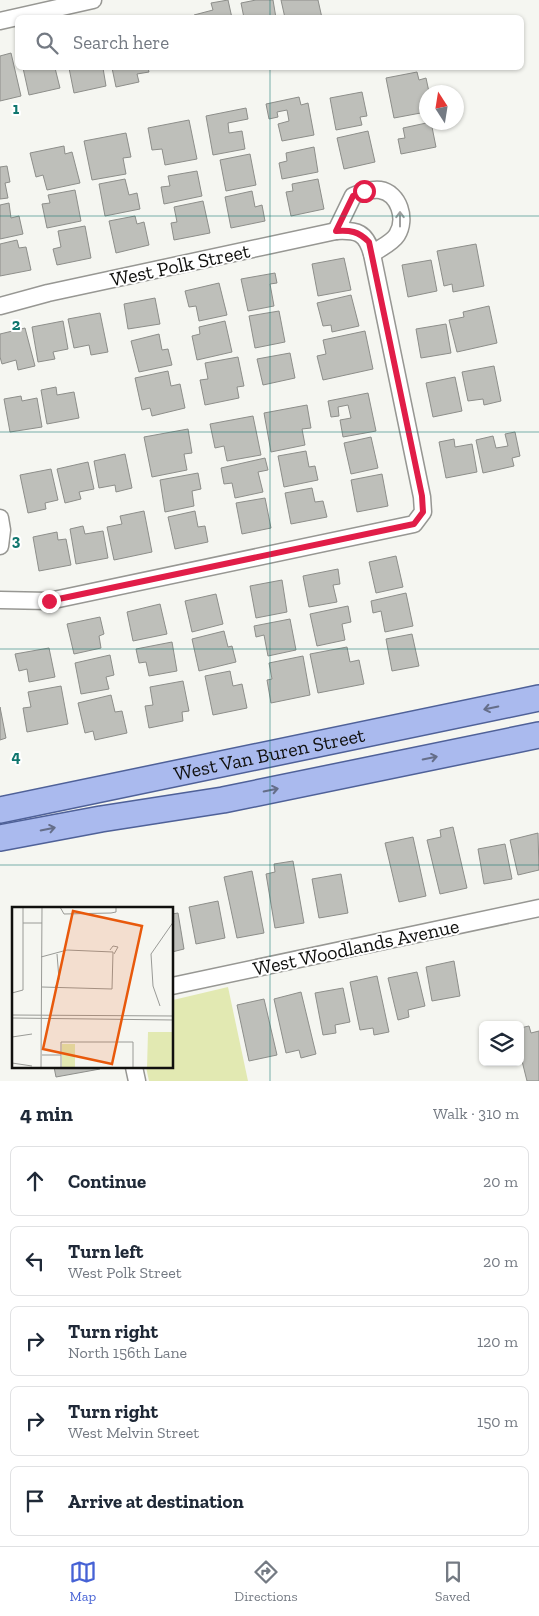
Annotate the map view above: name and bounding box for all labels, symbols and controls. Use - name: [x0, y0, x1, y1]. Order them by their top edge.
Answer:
- search box: [15, 15, 524, 70]
- icon: search: [33, 29, 61, 57]
- text: Search here: [73, 31, 169, 54]
- north arrow: [419, 85, 464, 130]
- text: 1: [13, 99, 20, 118]
- route start: [353, 180, 376, 203]
- one-way arrow: [395, 211, 405, 227]
- street label: West Polk Street: [108, 238, 253, 292]
- text: 2: [12, 315, 21, 334]
- text: 3: [12, 531, 21, 550]
- route end: [38, 590, 61, 613]
- one-way arrow: [484, 704, 500, 713]
- street label: West Van Buren Street: [172, 722, 367, 786]
- text: 4: [11, 747, 21, 766]
- one-way arrow: [422, 752, 438, 762]
- one-way arrow: [263, 785, 279, 795]
- one-way arrow: [39, 824, 55, 833]
- inset map: [12, 907, 174, 1068]
- street label: West Woodlands Avenue: [251, 913, 461, 981]
- map controls: [479, 1021, 524, 1066]
- button: layers: [479, 1021, 524, 1066]
- text: 4 min: [20, 1101, 73, 1126]
- text: Walk · 310 m: [433, 1104, 519, 1123]
- icon: ahead: [21, 1167, 49, 1195]
- text: Continue: [68, 1170, 146, 1193]
- text: 20 m: [483, 1172, 518, 1191]
- text: Turn left: [68, 1240, 143, 1263]
- icon: left: [21, 1247, 49, 1275]
- text: 20 m: [483, 1252, 518, 1271]
- text: West Polk Street: [68, 1263, 182, 1282]
- text: Turn right: [68, 1320, 158, 1343]
- icon: right: [21, 1327, 49, 1355]
- text: 120 m: [477, 1332, 518, 1351]
- text: North 156th Lane: [68, 1343, 187, 1362]
- text: Turn right: [68, 1400, 158, 1423]
- icon: right: [21, 1407, 49, 1435]
- text: 150 m: [477, 1412, 518, 1431]
- text: West Melvin Street: [68, 1423, 199, 1442]
- icon: arrive: [21, 1487, 49, 1515]
- text: Arrive at destination: [68, 1490, 244, 1513]
- tab: Map: [69, 1558, 97, 1605]
- tab: Directions: [234, 1558, 298, 1605]
- tab: Saved: [435, 1558, 470, 1605]

